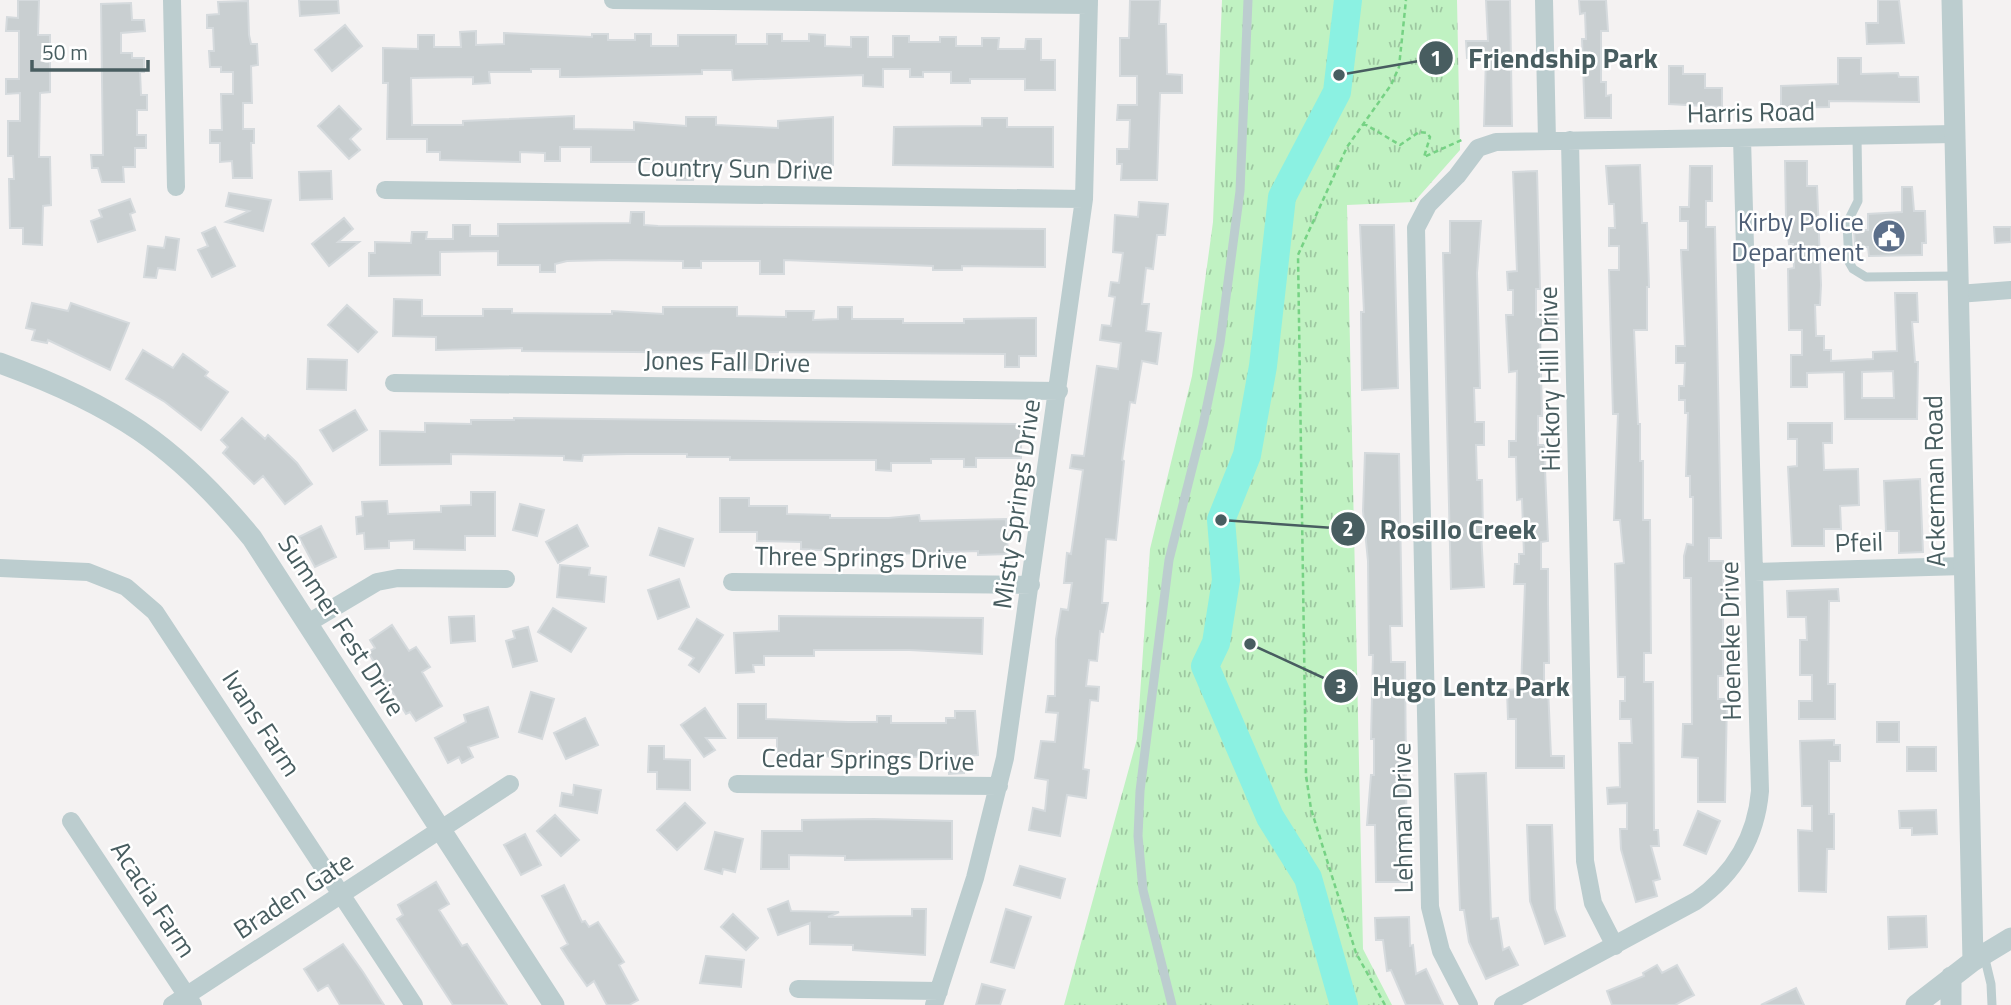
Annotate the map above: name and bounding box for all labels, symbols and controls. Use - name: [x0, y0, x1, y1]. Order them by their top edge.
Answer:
- scale bar: [32, 28, 147, 72]
- callout: Friendship Park: [1419, 34, 1672, 83]
- text: 50 m: [42, 36, 88, 68]
- text: Friendship Park: [1468, 36, 1659, 79]
- text: 1: [1430, 42, 1442, 74]
- street label: Harris Road: [1686, 91, 1816, 133]
- street label: Country Sun Drive: [637, 147, 833, 189]
- place label: Kirby Police Department: [1731, 202, 1864, 271]
- public building icon: Kirby Police Department: [1870, 217, 1908, 255]
- street label: Hickory Hill Drive: [1528, 286, 1570, 472]
- street label: Jones Fall Drive: [643, 340, 811, 382]
- street label: Ackerman Road: [1913, 395, 1955, 567]
- street label: Misty Springs Drive: [982, 397, 1050, 611]
- callout: Rosillo Creek: [1331, 504, 1551, 553]
- text: Rosillo Creek: [1379, 507, 1537, 550]
- text: 2: [1342, 512, 1354, 544]
- street label: Pfeil: [1834, 522, 1884, 562]
- street label: Summer Fest Drive: [269, 527, 415, 723]
- street label: Three Springs Drive: [754, 536, 968, 578]
- street label: Hoeneke Drive: [1709, 561, 1751, 721]
- street label: Ivans Farm: [213, 662, 311, 784]
- callout: Hugo Lentz Park: [1323, 662, 1584, 711]
- text: Hugo Lentz Park: [1372, 664, 1571, 707]
- text: 3: [1335, 670, 1347, 702]
- street label: Cedar Springs Drive: [761, 738, 975, 780]
- street label: Lehman Drive: [1381, 742, 1423, 894]
- street label: Acacia Farm: [102, 833, 206, 965]
- street label: Braden Gate: [225, 842, 361, 948]

